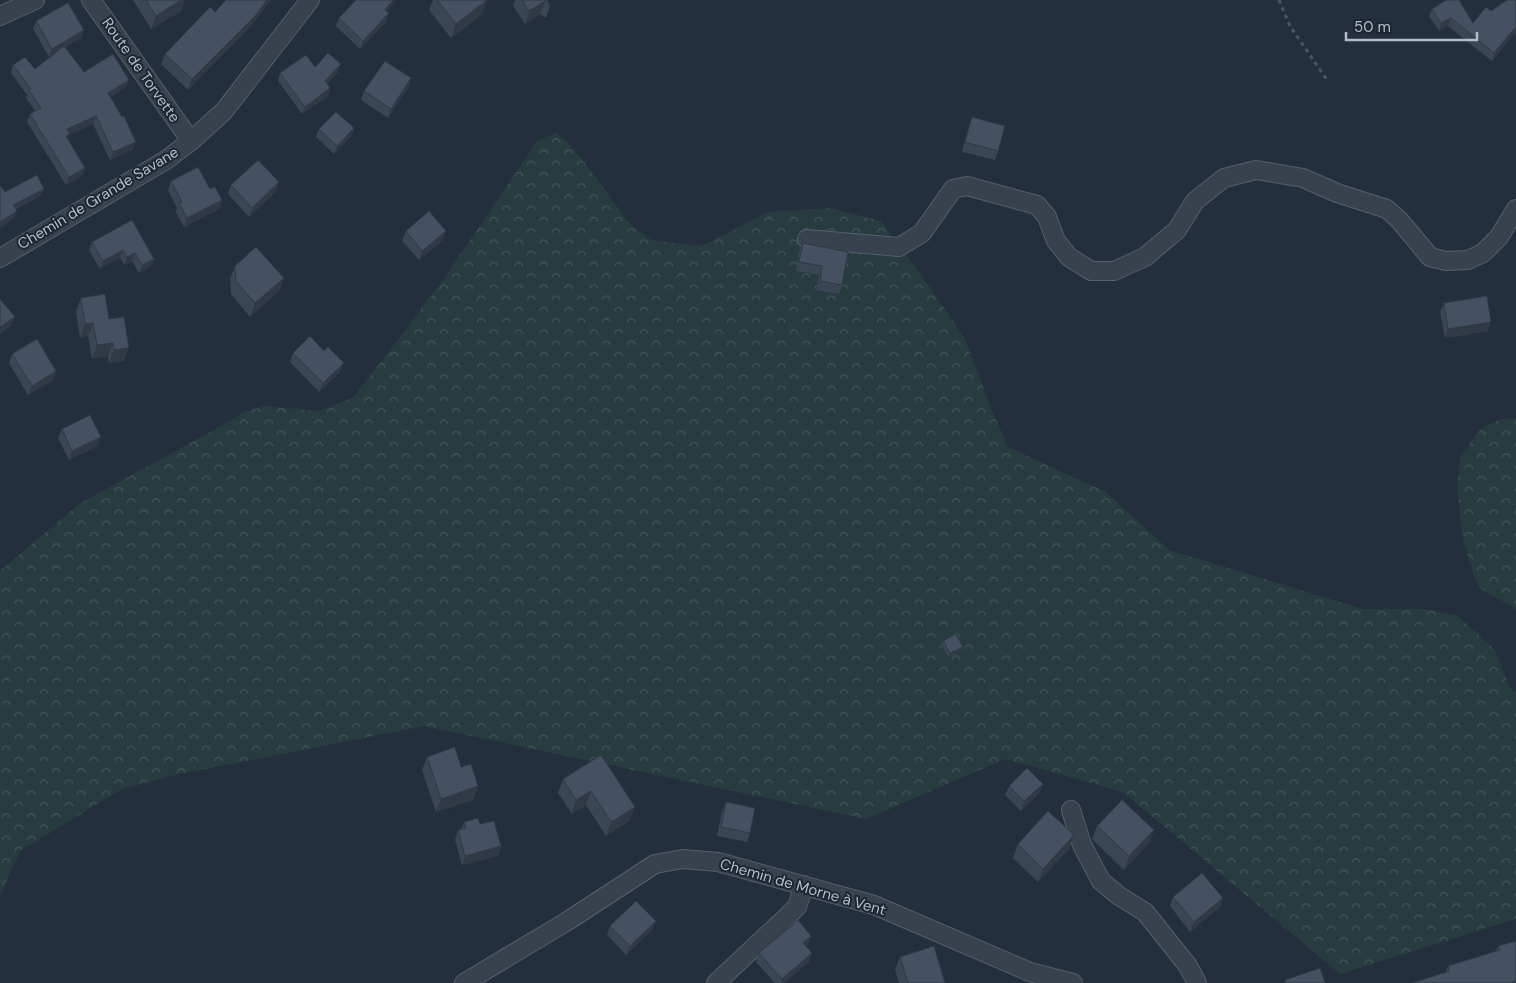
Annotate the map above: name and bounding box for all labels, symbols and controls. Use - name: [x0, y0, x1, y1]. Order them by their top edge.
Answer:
- scale bar: [1346, 10, 1477, 42]
- street label: Route de Torvette: [97, 14, 185, 126]
- text: 50 m: [1354, 17, 1391, 37]
- street label: Chemin de Grande Savane: [14, 142, 182, 254]
- street label: Chemin de Morne à Vent: [718, 854, 888, 920]

